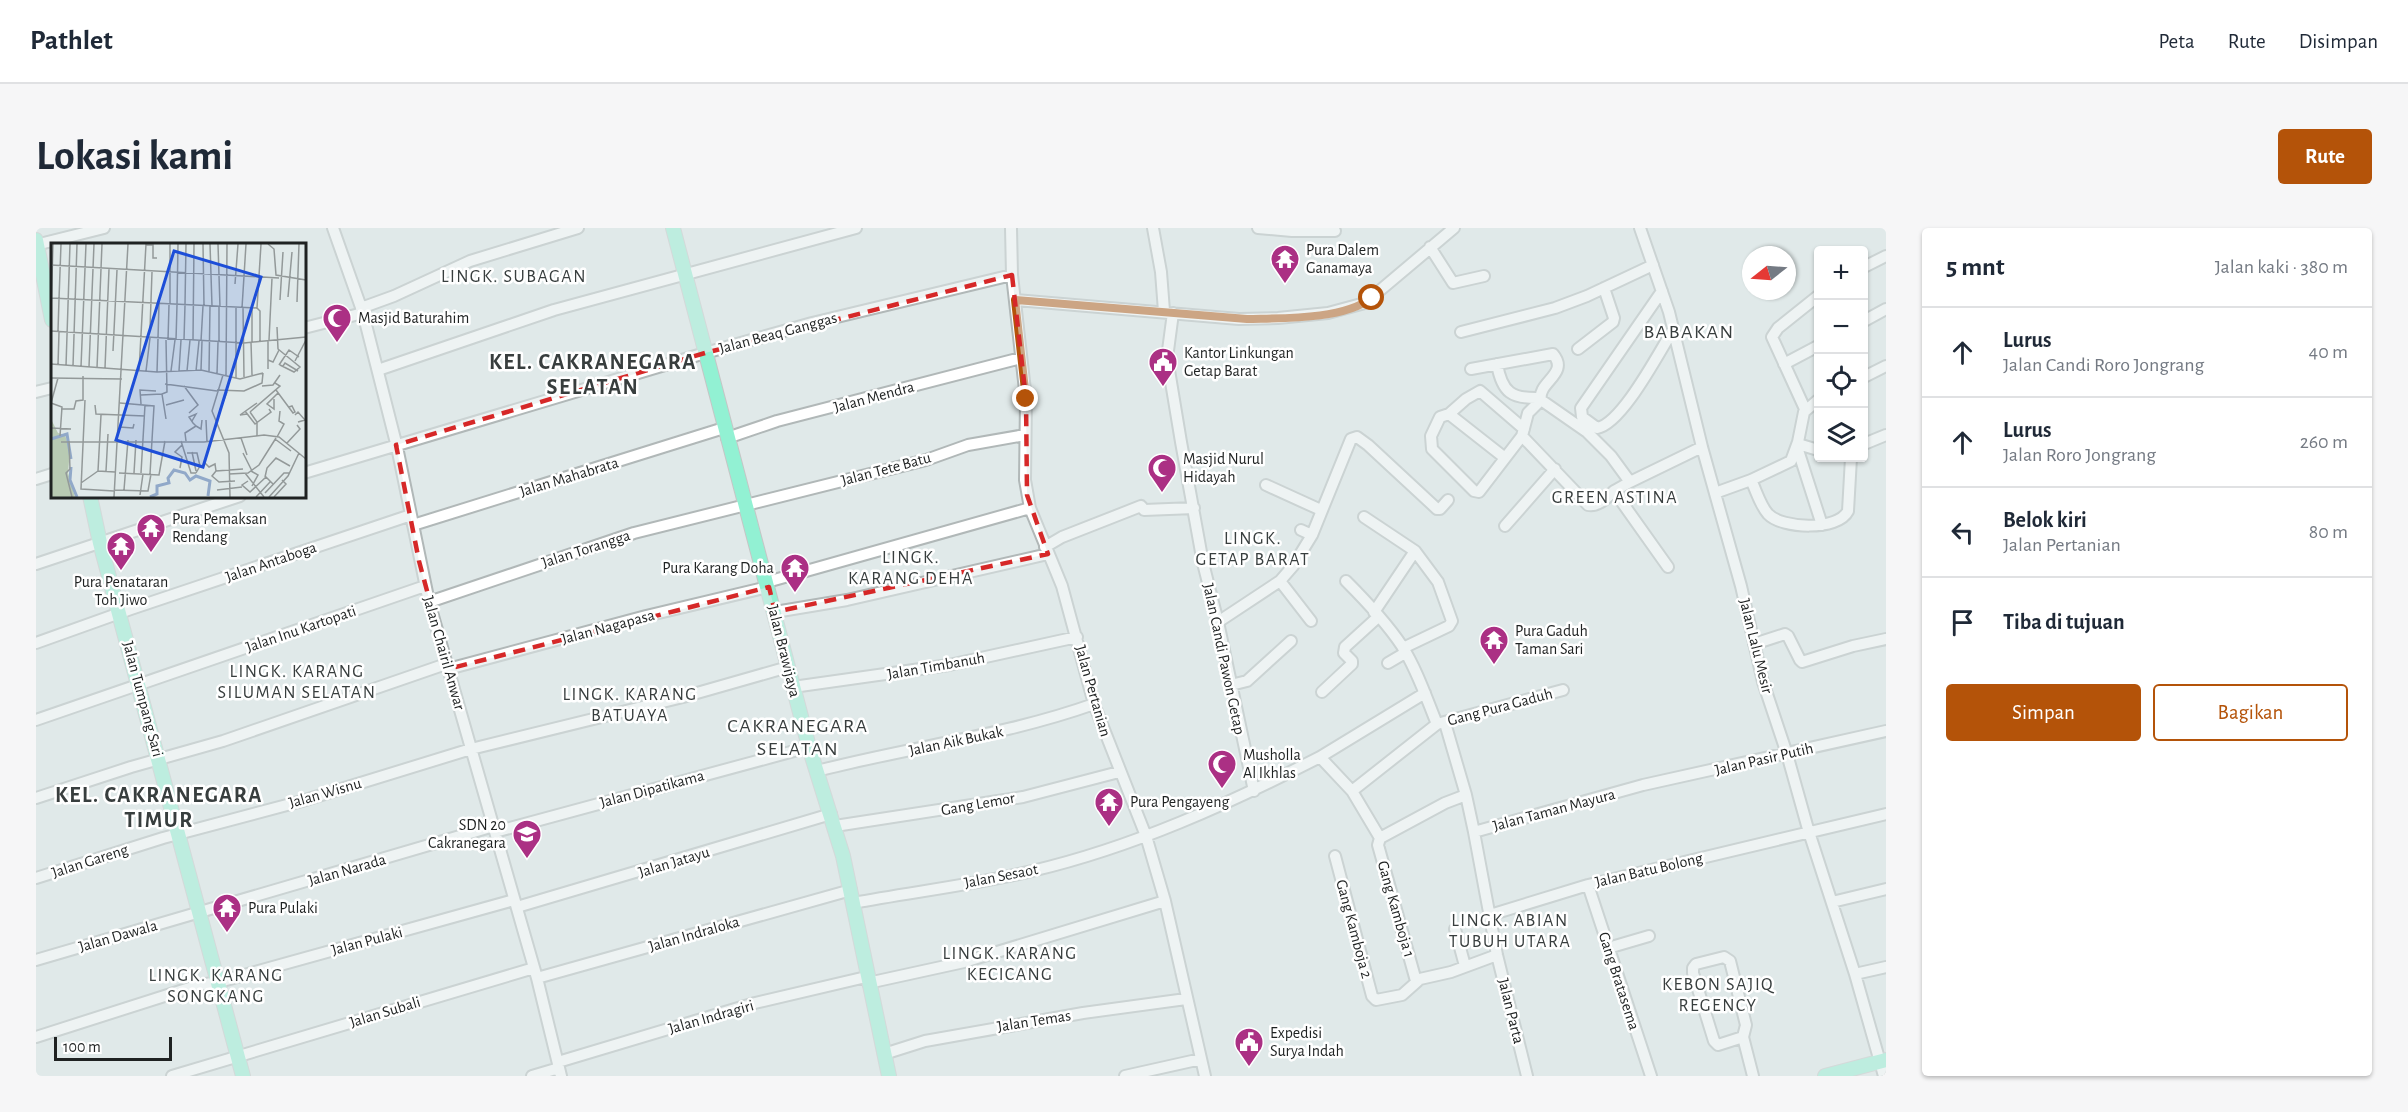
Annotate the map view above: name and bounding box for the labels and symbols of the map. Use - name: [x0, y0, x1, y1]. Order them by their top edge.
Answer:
- place label: Pura Dalem Ganamaya: [1306, 242, 1379, 277]
- inset map: [51, 243, 306, 498]
- temple icon: Pura Dalem Ganamaya: [1269, 243, 1301, 285]
- north arrow: [1742, 246, 1796, 300]
- district label: LINGK. SUBAGAN: [441, 268, 587, 286]
- route start: [1358, 284, 1384, 310]
- mosque icon: Masjid Baturahim: [321, 302, 353, 344]
- place label: Masjid Baturahim: [358, 310, 469, 327]
- street label: Jalan Beaq Ganggas: [717, 310, 839, 356]
- district label: BABAKAN: [1643, 322, 1735, 342]
- place label: Kantor Linkungan Getap Barat: [1184, 345, 1294, 379]
- public building icon: Kantor Linkungan Getap Barat: [1147, 346, 1179, 388]
- district label: KEL. CAKRANEGARA SELATAN: [489, 351, 697, 398]
- street label: Jalan Mendra: [832, 379, 916, 415]
- route end: [1012, 385, 1038, 411]
- street label: Jalan Tete Batu: [839, 449, 933, 489]
- place label: Masjid Nurul Hidayah: [1183, 451, 1264, 486]
- mosque icon: Masjid Nurul Hidayah: [1146, 452, 1178, 494]
- street label: Jalan Mahabrata: [518, 454, 620, 500]
- district label: GREEN ASTINA: [1552, 489, 1678, 507]
- place label: Pura Pemaksan Rendang: [172, 511, 267, 545]
- temple icon: Pura Pemaksan Rendang: [135, 512, 167, 554]
- street label: Jalan Torangga: [540, 527, 632, 571]
- temple icon: Pura Penataran Toh Jiwo: [105, 530, 137, 572]
- district label: LINGK. GETAP BARAT: [1196, 530, 1310, 569]
- street label: Jalan Antaboga: [223, 539, 319, 585]
- district label: LINGK. KARANG DEHA: [848, 549, 974, 588]
- temple icon: Pura Karang Doha: [779, 552, 811, 594]
- place label: Pura Karang Doha: [662, 560, 774, 576]
- place label: Pura Penataran Toh Jiwo: [74, 574, 168, 608]
- street label: Jalan Candi Pawon Getap: [1200, 582, 1248, 736]
- street label: Jalan Chairil Anwar: [420, 594, 468, 713]
- street label: Jalan Lalu Mesir: [1736, 597, 1776, 696]
- street label: Jalan Inu Kartopati: [244, 603, 358, 655]
- street label: Jalan Brawijaya: [764, 603, 803, 699]
- street label: Jalan Nagapasa: [560, 607, 656, 647]
- place label: Pura Gaduh Taman Sari: [1515, 623, 1588, 657]
- temple icon: Pura Gaduh Taman Sari: [1478, 624, 1510, 666]
- street label: Jalan Tumpang Sari: [120, 639, 166, 759]
- street label: Jalan Pertanian: [1072, 643, 1114, 739]
- street label: Jalan Timbanuh: [886, 650, 986, 682]
- district label: LINGK. KARANG SILUMAN SELATAN: [217, 663, 377, 702]
- street label: Gang Pura Gaduh: [1446, 685, 1554, 729]
- district label: LINGK. KARANG BATUAYA: [563, 686, 697, 725]
- district label: CAKRANEGARA SELATAN: [727, 716, 869, 759]
- street label: Jalan Aik Bukak: [908, 723, 1005, 759]
- street label: Jalan Pasir Putih: [1713, 740, 1815, 778]
- place label: Musholla Al Ikhlas: [1243, 747, 1301, 781]
- mosque icon: Musholla Al Ikhlas: [1206, 748, 1238, 790]
- street label: Jalan Dipatikama: [598, 767, 706, 811]
- street label: Jalan Wisnu: [287, 775, 363, 811]
- district label: KEL. CAKRANEGARA TIMUR: [55, 784, 263, 831]
- temple icon: Pura Pengayeng: [1093, 786, 1125, 828]
- street label: Jalan Taman Mayura: [1491, 786, 1617, 835]
- street label: Gang Lemor: [940, 789, 1017, 818]
- place label: Pura Pengayeng: [1130, 794, 1229, 811]
- place label: SDN 20 Cakranegara: [428, 817, 506, 851]
- school or university icon: SDN 20 Cakranegara: [511, 818, 543, 860]
- street label: Jalan Gareng: [50, 841, 130, 881]
- street label: Jalan Jatayu: [637, 844, 712, 881]
- street label: Jalan Batu Bolong: [1594, 850, 1705, 890]
- street label: Jalan Narada: [306, 851, 388, 889]
- street label: Gang Kamboja 1: [1374, 859, 1417, 959]
- street label: Jalan Sesaot: [963, 861, 1039, 891]
- street label: Gang Kamboja 2: [1332, 878, 1375, 980]
- temple icon: Pura Pulaki: [211, 892, 243, 934]
- place label: Pura Pulaki: [248, 900, 318, 916]
- district label: LINGK. ABIAN TUBUH UTARA: [1449, 912, 1571, 951]
- street label: Jalan Indraloka: [647, 913, 741, 955]
- street label: Jalan Dawala: [77, 917, 159, 955]
- street label: Jalan Pulaki: [330, 924, 404, 958]
- street label: Gang Bratasema: [1596, 930, 1642, 1032]
- district label: LINGK. KARANG KECICANG: [943, 945, 1077, 984]
- district label: LINGK. KARANG SONGKANG: [149, 967, 283, 1006]
- district label: KEBON SAJIQ REGENCY: [1662, 976, 1775, 1015]
- street label: Jalan Parta: [1495, 977, 1527, 1045]
- street label: Jalan Subali: [348, 994, 422, 1030]
- street label: Jalan Indragiri: [667, 997, 755, 1037]
- street label: Jalan Temas: [996, 1007, 1072, 1035]
- place label: Expedisi Surya Indah: [1270, 1025, 1344, 1060]
- public building icon: Expedisi Surya Indah: [1233, 1026, 1265, 1068]
- scale bar: [54, 1034, 172, 1062]

